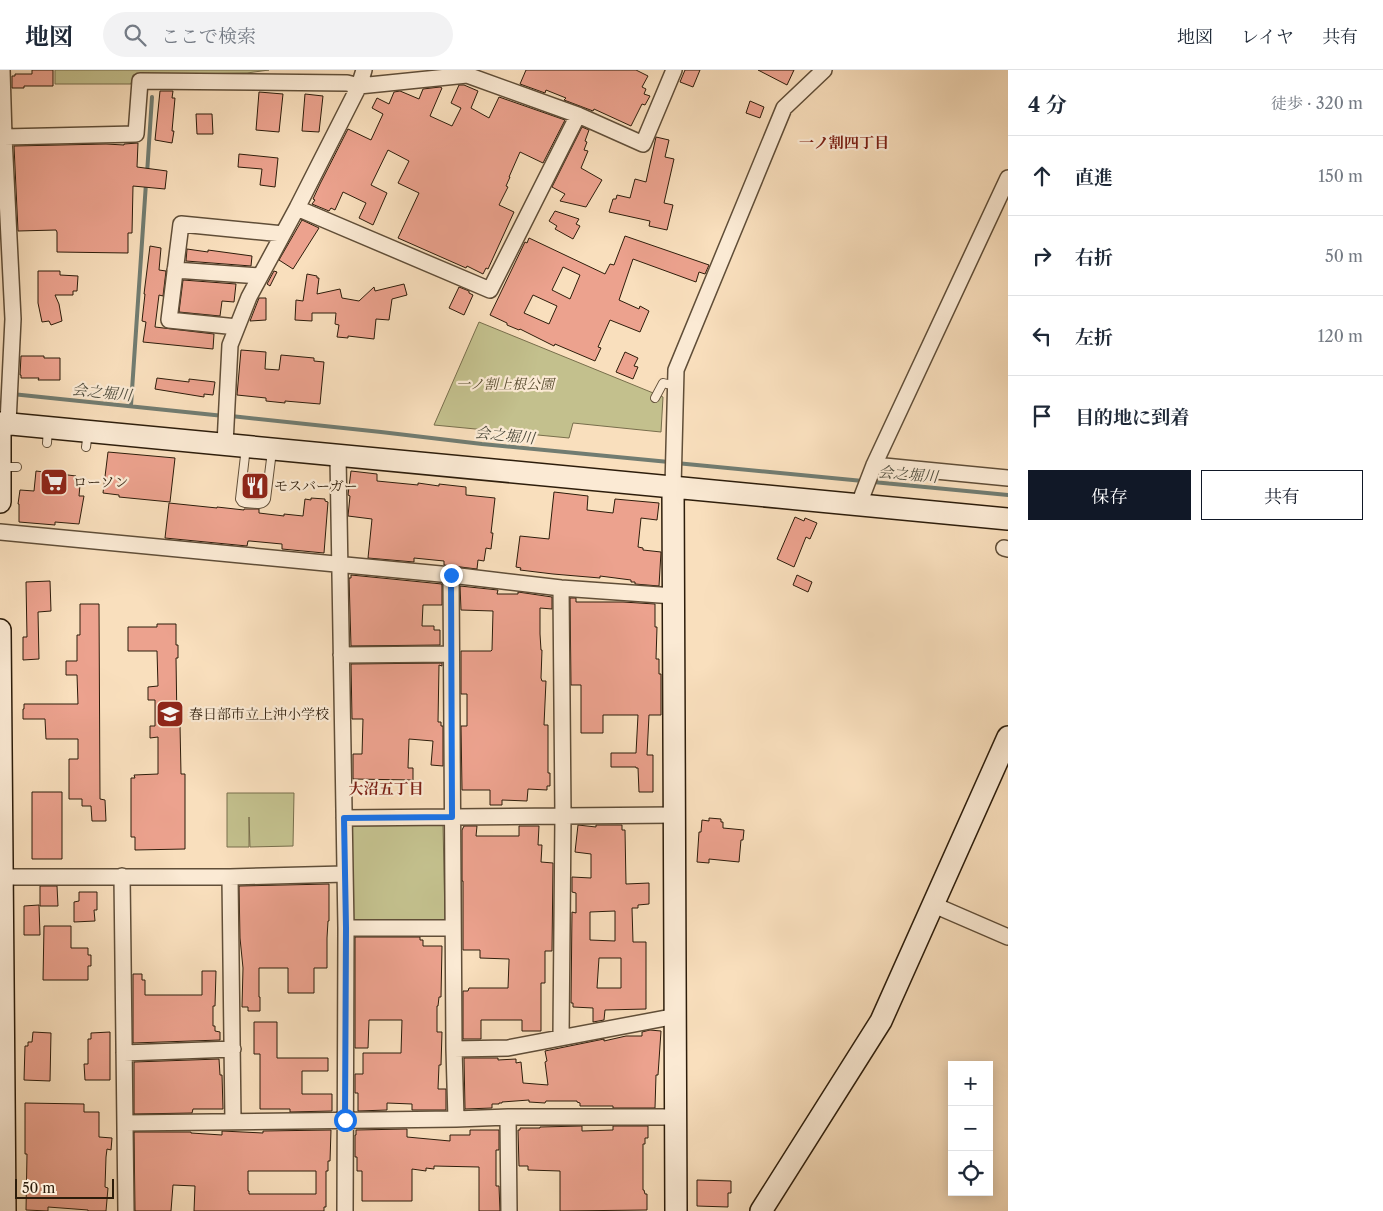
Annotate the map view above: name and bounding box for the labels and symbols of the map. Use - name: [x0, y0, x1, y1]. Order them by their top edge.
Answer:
- district label: 一ノ割四丁目: [799, 133, 889, 152]
- park label: 一ノ割上根公園: [456, 375, 556, 393]
- water label: 会之堀川: [71, 379, 135, 405]
- water label: 会之堀川: [474, 422, 538, 448]
- water label: 会之堀川: [877, 462, 941, 486]
- supermarket icon: ローソン: [39, 467, 69, 497]
- restaurant icon: モスバーガー: [240, 471, 270, 501]
- place label: ローソン: [73, 473, 128, 491]
- place label: モスバーガー: [274, 477, 358, 495]
- route end: [440, 564, 463, 587]
- school or university icon: 春日部市立上沖小学校: [155, 699, 185, 729]
- place label: 春日部市立上沖小学校: [189, 705, 329, 723]
- district label: 大沼五丁目: [348, 779, 424, 798]
- route start: [334, 1109, 357, 1132]
- scale bar: [15, 1176, 114, 1199]

